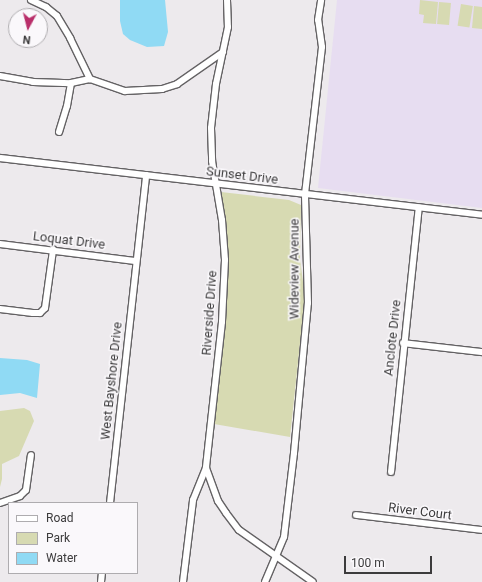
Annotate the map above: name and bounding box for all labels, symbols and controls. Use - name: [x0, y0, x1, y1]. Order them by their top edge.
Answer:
- north arrow: [8, 8, 48, 48]
- text: N: [22, 32, 31, 46]
- street label: Sunset Drive: [205, 164, 279, 188]
- street label: Wideview Avenue: [287, 219, 303, 319]
- street label: Loquat Drive: [32, 229, 106, 253]
- street label: Riverside Drive: [199, 270, 221, 356]
- street label: Anclote Drive: [381, 299, 405, 377]
- street label: West Bayshore Drive: [98, 321, 126, 441]
- street label: River Court: [387, 500, 453, 524]
- legend: [8, 502, 138, 574]
- text: Road: [46, 511, 74, 525]
- text: Park: [46, 531, 70, 545]
- scale bar: [346, 548, 434, 574]
- text: Water: [46, 551, 77, 565]
- text: 100 m: [351, 556, 385, 570]

